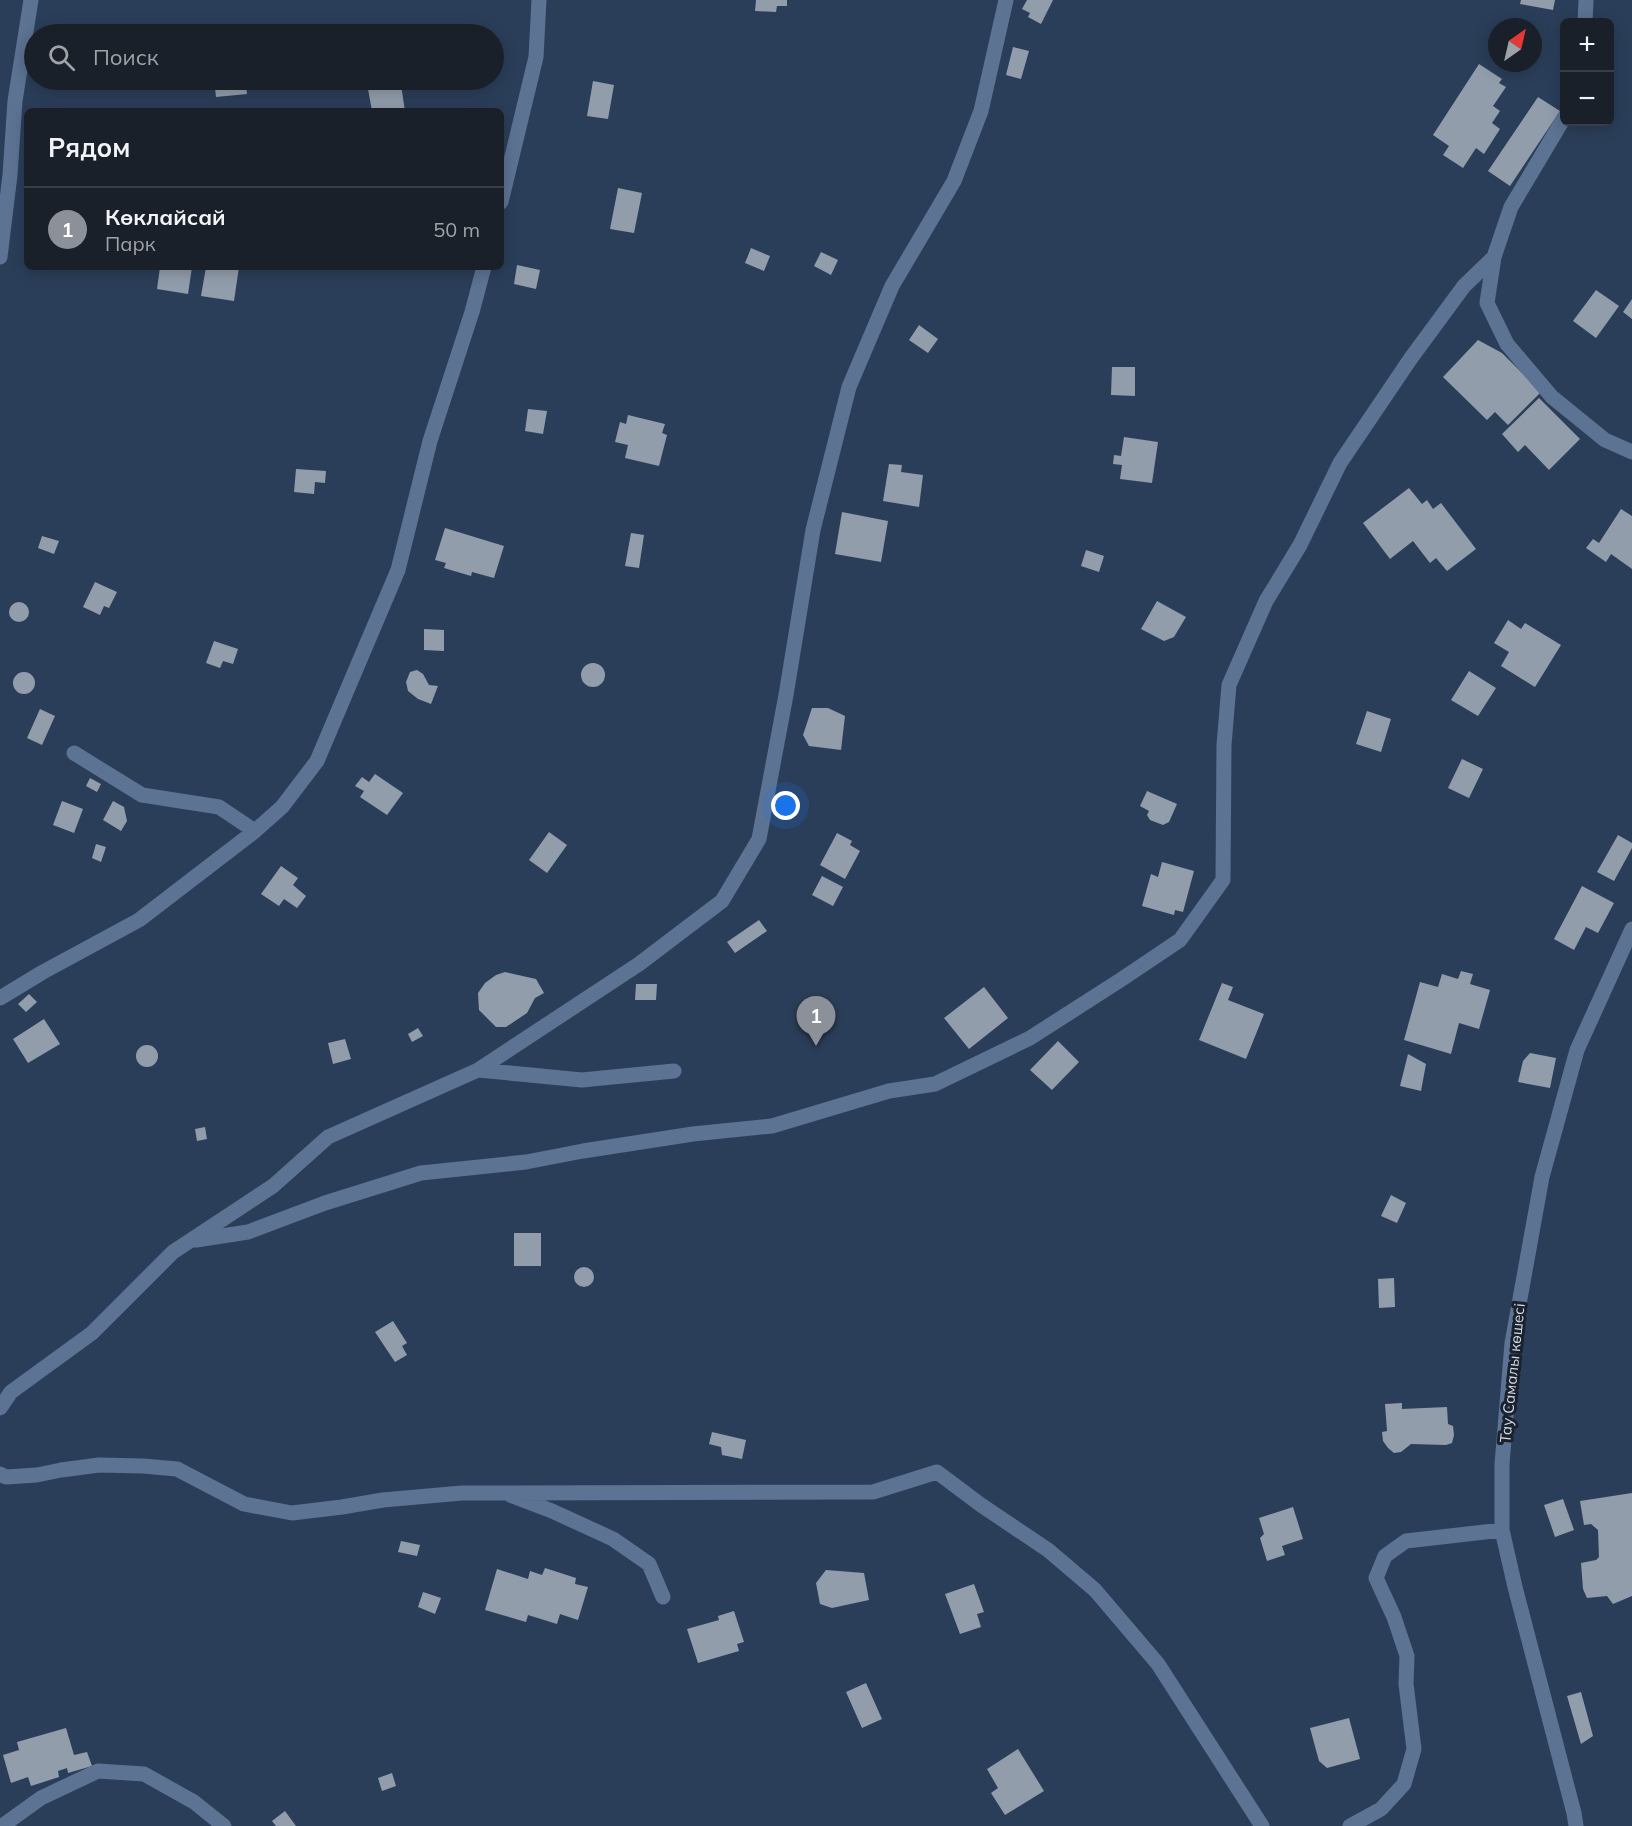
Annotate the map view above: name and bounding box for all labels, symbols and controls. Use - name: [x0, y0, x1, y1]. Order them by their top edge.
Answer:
- north arrow: [1488, 18, 1542, 72]
- map controls: [1560, 18, 1614, 126]
- button: +: [1560, 18, 1614, 72]
- search box: [24, 24, 504, 90]
- icon: search: [45, 41, 78, 74]
- text: Поиск: [93, 43, 159, 71]
- button: −: [1560, 72, 1614, 126]
- text: Рядом: [48, 131, 131, 164]
- text: Көклайсай: [105, 203, 226, 231]
- text: 1: [62, 217, 74, 242]
- text: 50 m: [433, 217, 480, 242]
- text: Парк: [105, 231, 155, 256]
- your location: [771, 791, 800, 820]
- pin: 1: [796, 996, 836, 1046]
- street label: Тау Самалы көшесі: [1495, 1302, 1529, 1444]

